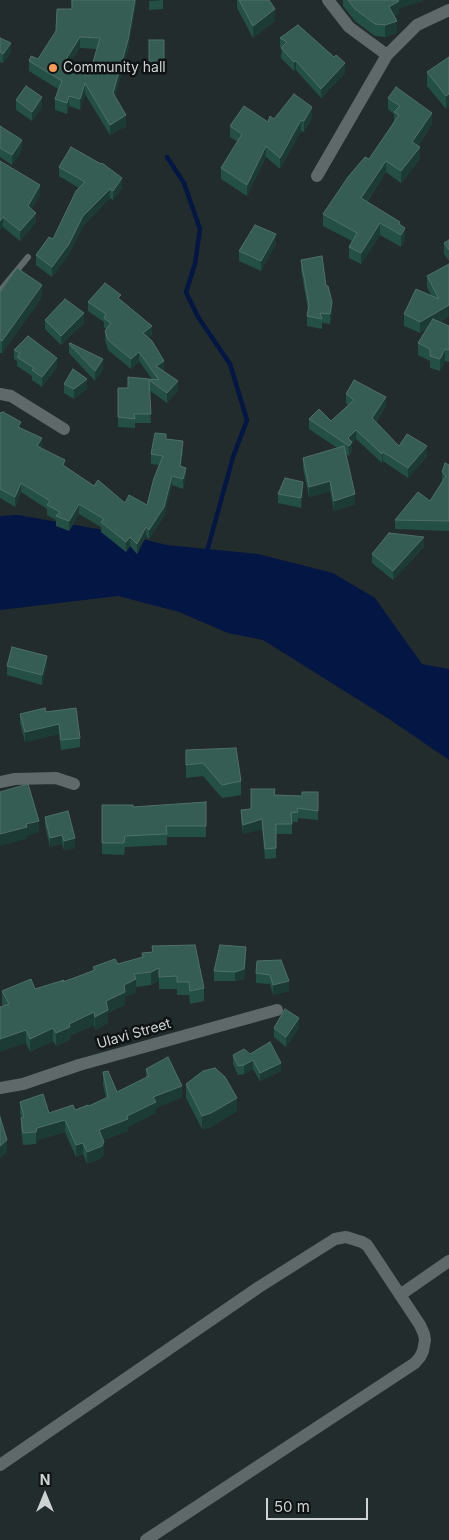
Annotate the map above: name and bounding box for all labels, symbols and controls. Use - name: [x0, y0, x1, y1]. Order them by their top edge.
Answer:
- place label: Community hall: [63, 60, 166, 76]
- marker: Community hall: [47, 62, 59, 74]
- street label: Ulavi Street: [95, 1015, 173, 1053]
- north arrow: [20, 1470, 70, 1520]
- text: N: [40, 1471, 50, 1488]
- scale bar: [269, 1488, 372, 1520]
- text: 50 m: [274, 1497, 310, 1516]

